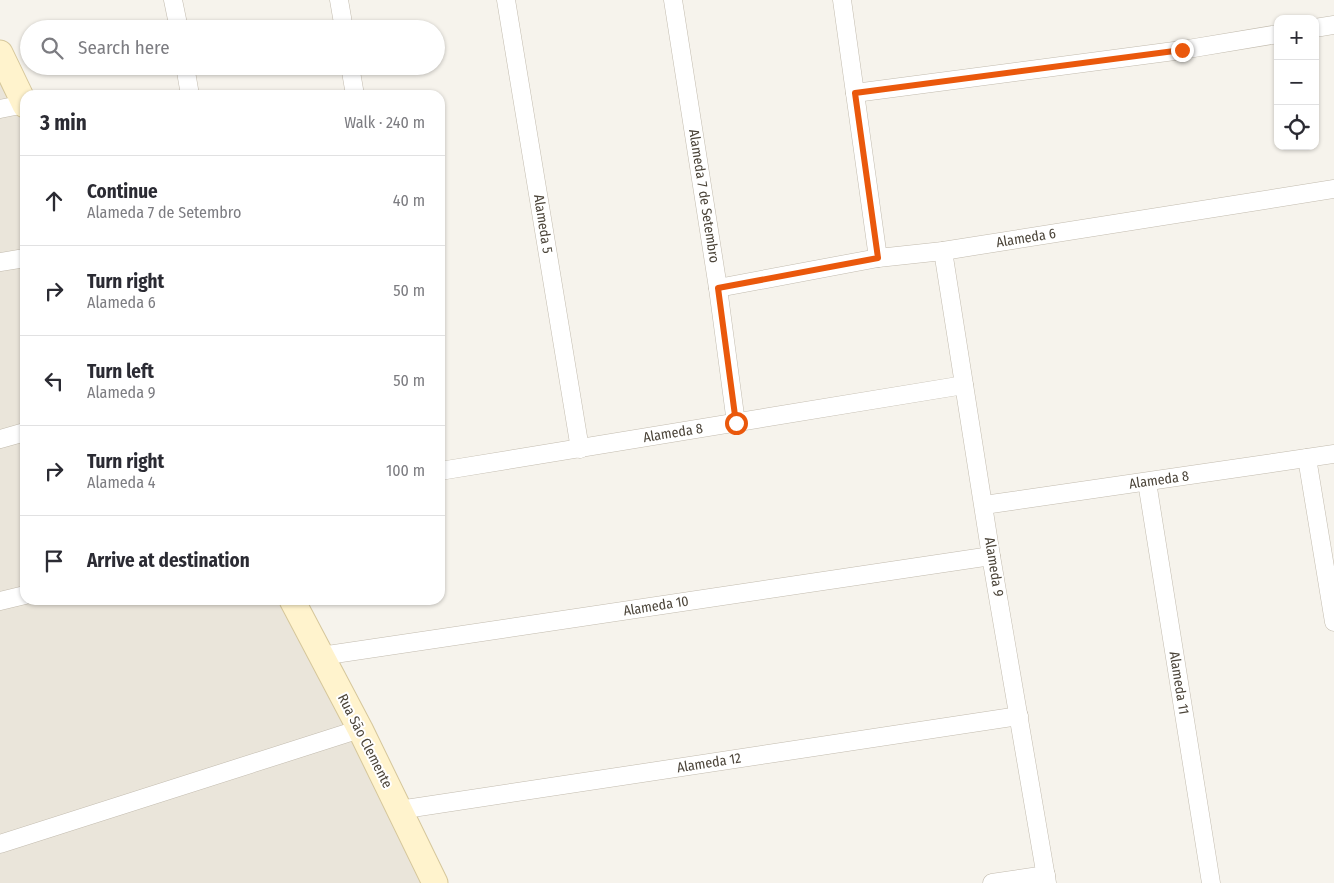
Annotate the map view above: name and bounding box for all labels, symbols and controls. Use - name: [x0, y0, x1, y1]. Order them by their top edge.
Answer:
- map controls: [1274, 15, 1319, 150]
- button: +: [1274, 15, 1319, 60]
- search box: [20, 20, 445, 75]
- icon: search: [38, 34, 66, 62]
- text: Search here: [78, 36, 170, 59]
- route end: [1171, 39, 1194, 62]
- button: −: [1274, 60, 1319, 105]
- button: locate: [1274, 105, 1319, 150]
- text: 3 min: [40, 110, 87, 136]
- text: Walk · 240 m: [344, 113, 425, 132]
- street label: Alameda 7 de Setembro: [685, 128, 723, 264]
- text: Continue: [87, 180, 158, 203]
- icon: ahead: [40, 187, 68, 215]
- text: 40 m: [393, 191, 425, 210]
- street label: Alameda 5: [530, 193, 556, 255]
- text: Alameda 7 de Setembro: [87, 203, 241, 222]
- street label: Alameda 6: [995, 225, 1057, 251]
- text: Turn right: [87, 270, 164, 293]
- icon: right: [40, 277, 68, 305]
- text: 50 m: [393, 281, 425, 300]
- text: Alameda 6: [87, 293, 156, 312]
- text: Turn left: [87, 360, 154, 383]
- icon: left: [40, 367, 68, 395]
- text: 50 m: [393, 371, 425, 390]
- text: Alameda 9: [87, 383, 156, 402]
- route start: [725, 412, 748, 435]
- street label: Alameda 8: [642, 420, 704, 446]
- text: Turn right: [87, 450, 164, 473]
- icon: right: [40, 457, 68, 485]
- text: 100 m: [386, 461, 425, 480]
- street label: Alameda 8: [1128, 467, 1190, 493]
- text: Alameda 4: [87, 473, 156, 492]
- street label: Alameda 9: [981, 536, 1007, 598]
- icon: arrive: [40, 547, 68, 575]
- text: Arrive at destination: [87, 549, 250, 572]
- street label: Alameda 10: [622, 592, 690, 620]
- street label: Alameda 11: [1166, 650, 1192, 716]
- street label: Rua São Clemente: [334, 691, 396, 791]
- street label: Alameda 12: [676, 750, 742, 776]

